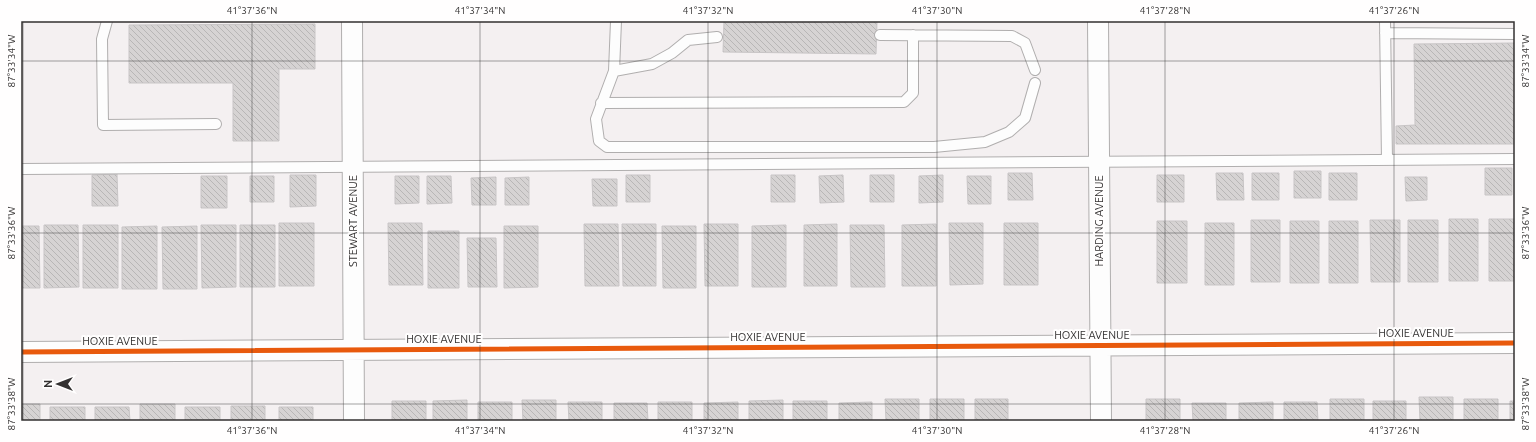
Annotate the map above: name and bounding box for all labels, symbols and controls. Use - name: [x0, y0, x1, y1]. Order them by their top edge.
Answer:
- text: 41°37'36"N: [227, 5, 277, 16]
- text: 41°37'34"N: [455, 5, 505, 16]
- text: 41°37'32"N: [683, 5, 733, 16]
- text: 41°37'30"N: [912, 5, 962, 16]
- text: 41°37'28"N: [1140, 5, 1190, 16]
- text: 41°37'26"N: [1369, 5, 1419, 16]
- text: 87°33'34"W: [6, 35, 17, 87]
- text: 87°33'34"W: [1520, 35, 1531, 87]
- street label: STEWART AVENUE: [347, 175, 359, 267]
- street label: HARDING AVENUE: [1093, 175, 1105, 267]
- text: 87°33'36"W: [6, 207, 17, 259]
- text: 87°33'36"W: [1520, 207, 1531, 259]
- street label: HOXIE AVENUE: [1378, 327, 1454, 339]
- street label: HOXIE AVENUE: [1054, 329, 1130, 341]
- street label: HOXIE AVENUE: [730, 331, 806, 343]
- street label: HOXIE AVENUE: [406, 333, 482, 345]
- street label: HOXIE AVENUE: [82, 335, 158, 347]
- north arrow: [38, 364, 78, 404]
- text: 87°33'38"W: [6, 378, 17, 430]
- text: 87°33'38"W: [1520, 378, 1531, 430]
- text: N: [42, 380, 54, 388]
- text: 41°37'36"N: [227, 425, 277, 436]
- text: 41°37'34"N: [455, 425, 505, 436]
- text: 41°37'32"N: [683, 425, 733, 436]
- text: 41°37'30"N: [912, 425, 962, 436]
- text: 41°37'28"N: [1140, 425, 1190, 436]
- text: 41°37'26"N: [1369, 425, 1419, 436]

